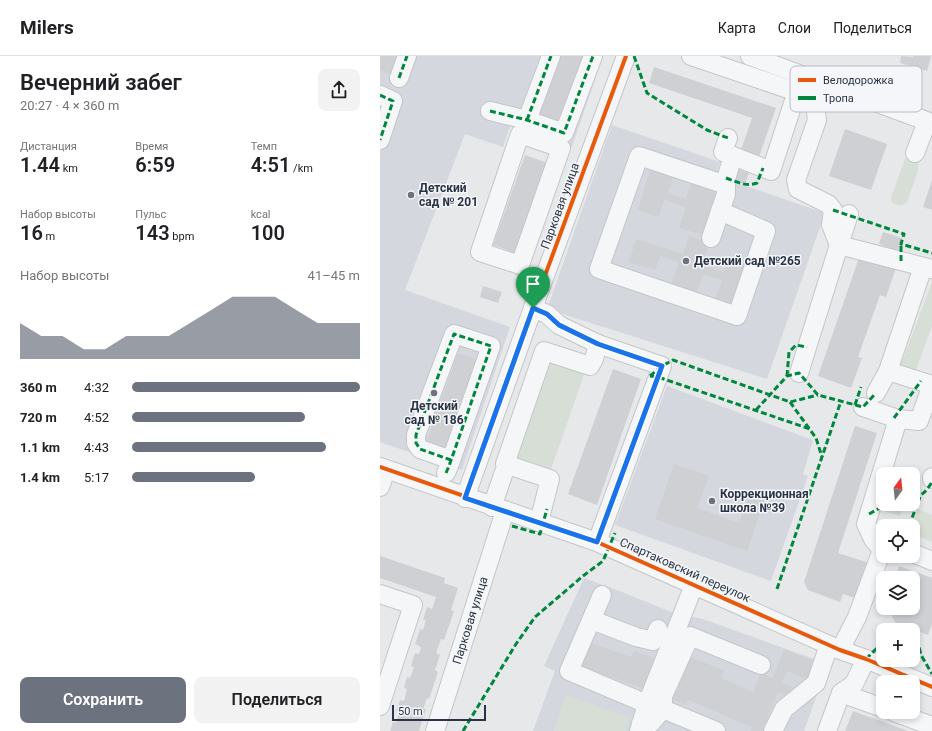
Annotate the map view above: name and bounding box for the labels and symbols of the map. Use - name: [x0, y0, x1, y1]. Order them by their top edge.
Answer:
- legend: [790, 66, 922, 112]
- text: Велодорожка: [823, 74, 894, 87]
- text: Тропа: [823, 92, 854, 105]
- street label: Парковая улица: [538, 161, 582, 251]
- place label: Детский сад № 201: [419, 181, 478, 209]
- marker: Детский сад № 201: [406, 190, 416, 200]
- place label: Детский сад №265: [694, 254, 801, 268]
- marker: Детский сад №265: [681, 256, 691, 266]
- pin: [516, 267, 550, 308]
- marker: Детский сад № 186: [429, 388, 439, 398]
- place label: Детский сад № 186: [404, 399, 464, 427]
- north arrow: [876, 467, 920, 511]
- place label: Коррекционная школа №39: [720, 487, 809, 515]
- marker: Коррекционная школа №39: [707, 496, 717, 506]
- street label: Спартаковский переулок: [618, 535, 753, 605]
- street label: Парковая улица: [450, 575, 491, 666]
- scale bar: [392, 703, 486, 722]

